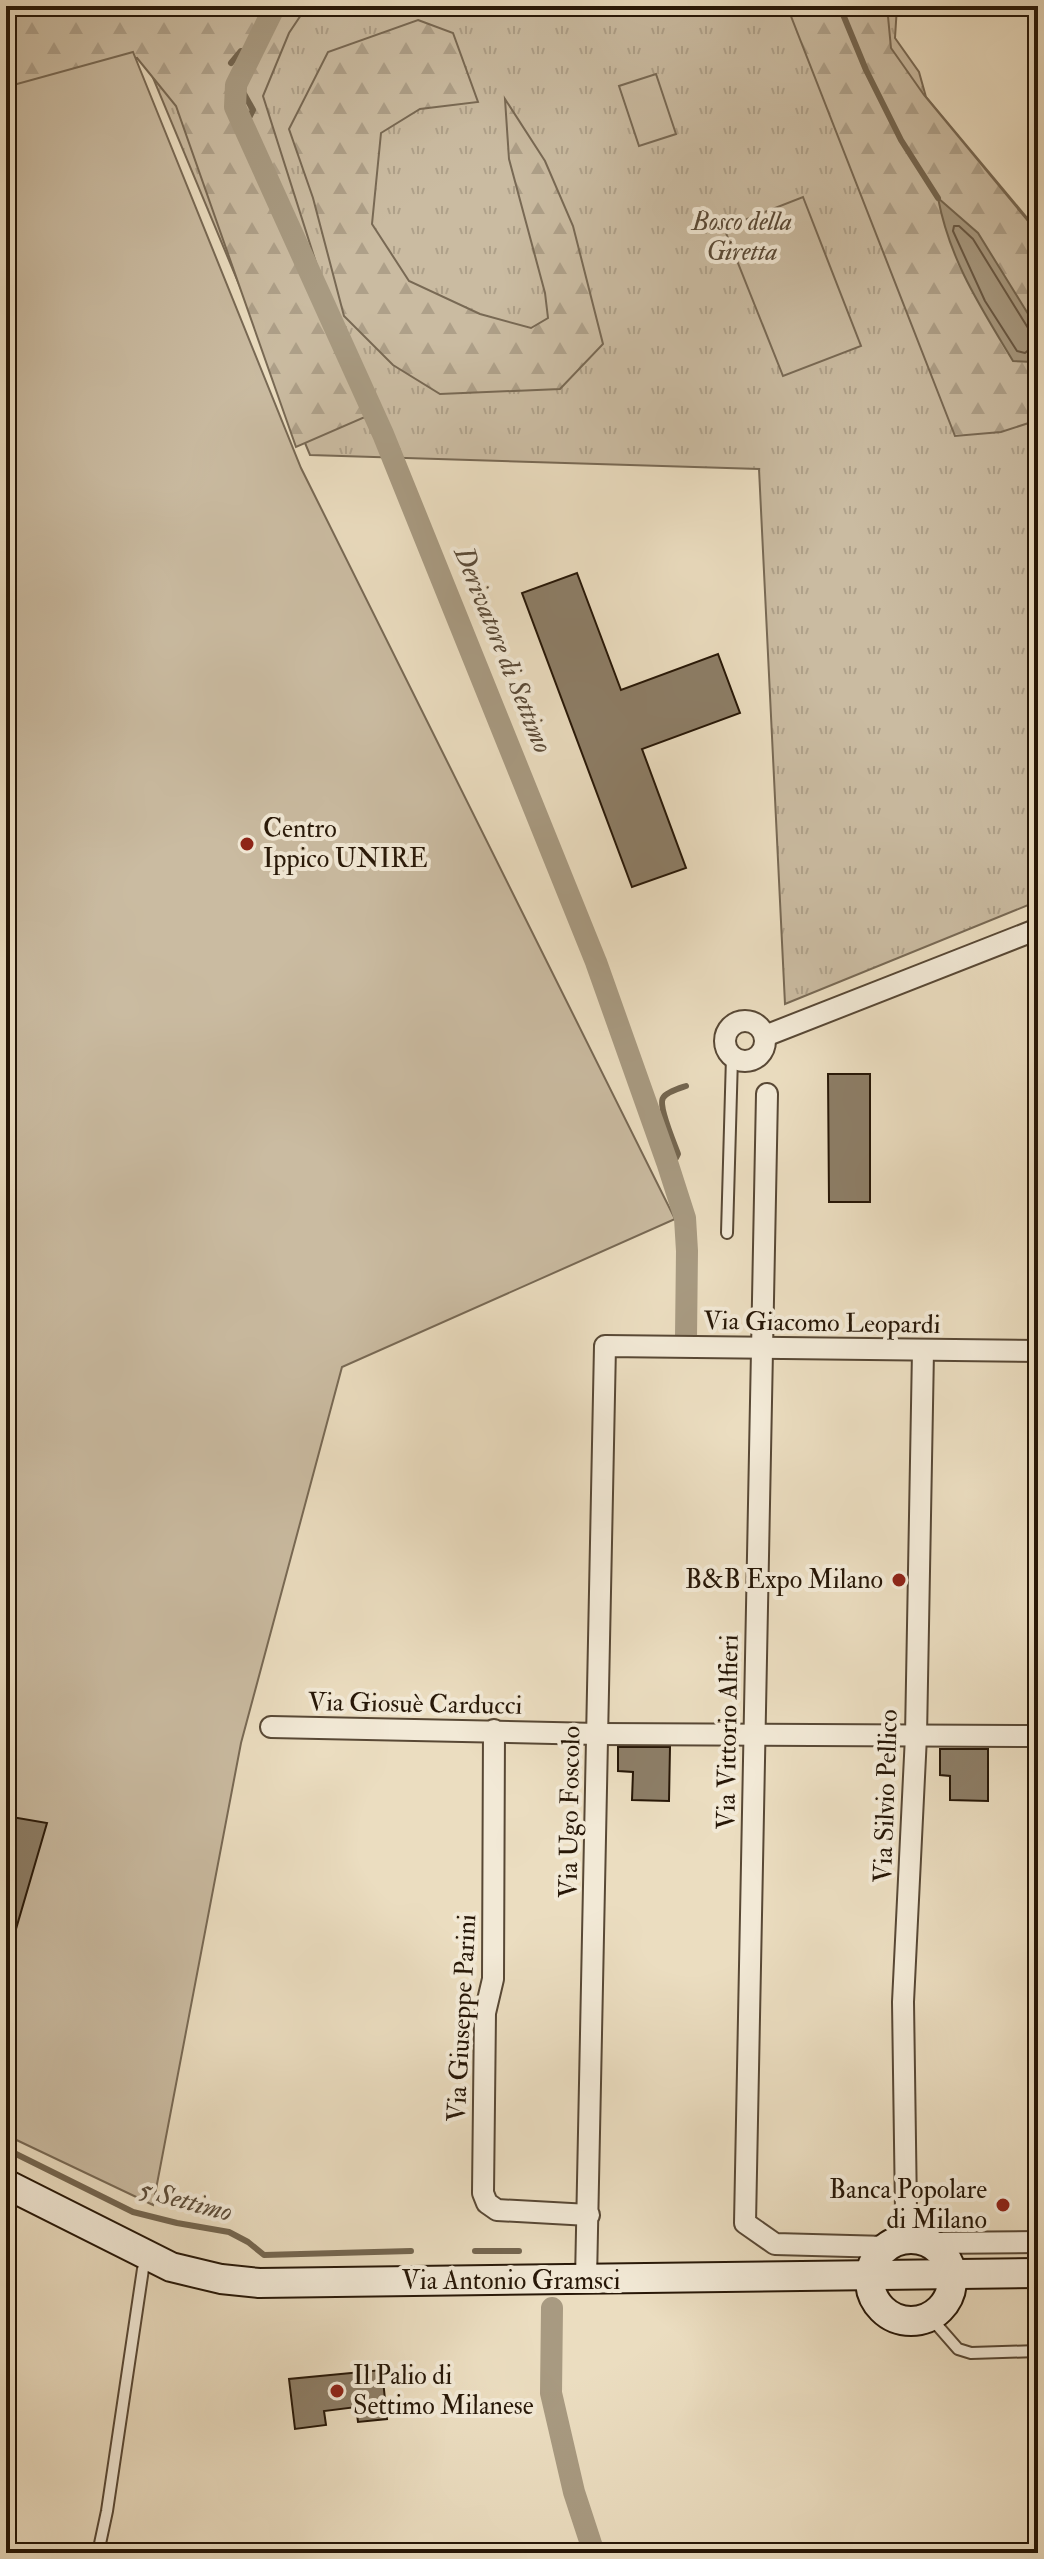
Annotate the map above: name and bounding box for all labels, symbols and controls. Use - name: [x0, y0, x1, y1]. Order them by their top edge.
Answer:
- park label: Bosco della Giretta: [690, 206, 792, 268]
- water label: Derivatore di Settimo: [445, 541, 560, 758]
- place label: Centro Ippico UNIRE: [263, 813, 428, 876]
- marker: Centro Ippico UNIRE: [238, 835, 256, 853]
- street label: Via Giacomo Leopardi: [703, 1305, 941, 1342]
- place label: B&B Expo Milano: [685, 1564, 883, 1597]
- marker: B&B Expo Milano: [890, 1571, 908, 1589]
- street label: Via Vittorio Alfieri: [710, 1634, 746, 1830]
- street label: Via Giosuè Carducci: [308, 1686, 523, 1722]
- street label: Via Silvio Pellico: [867, 1709, 905, 1883]
- street label: Via Ugo Foscolo: [553, 1726, 587, 1898]
- street label: Via Giuseppe Parini: [441, 1913, 484, 2123]
- water label: 5 Settimo: [136, 2172, 236, 2230]
- place label: Banca Popolare di Milano: [829, 2174, 987, 2236]
- marker: Banca Popolare di Milano: [994, 2196, 1012, 2214]
- street label: Via Antonio Gramsci: [402, 2265, 621, 2297]
- place label: Il Palio di Settimo Milanese: [353, 2360, 534, 2422]
- marker: Il Palio di Settimo Milanese: [328, 2382, 346, 2400]

